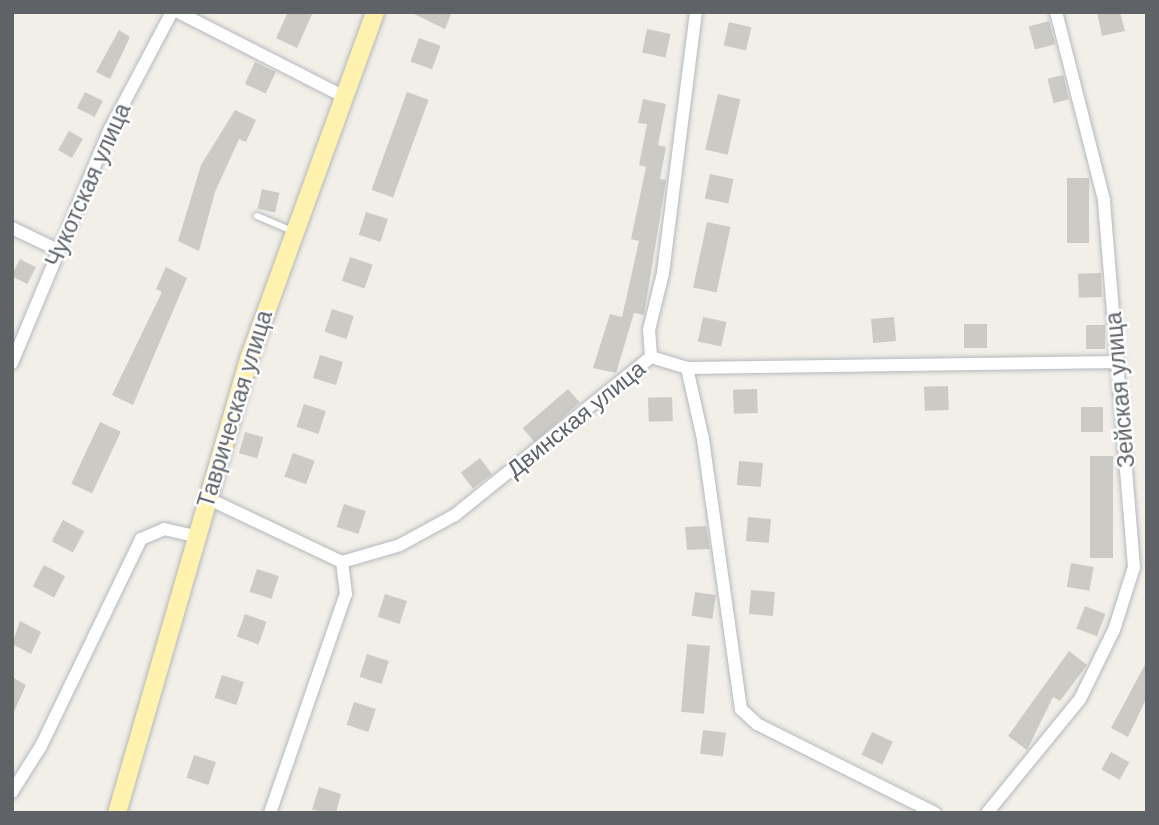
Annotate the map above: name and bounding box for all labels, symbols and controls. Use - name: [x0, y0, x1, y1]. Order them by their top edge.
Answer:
- street label: Чукотская улица: [40, 99, 136, 271]
- street label: Таврическая улица: [192, 307, 278, 511]
- street label: Зейская улица: [1099, 311, 1141, 469]
- street label: Двинская улица: [501, 355, 651, 483]

